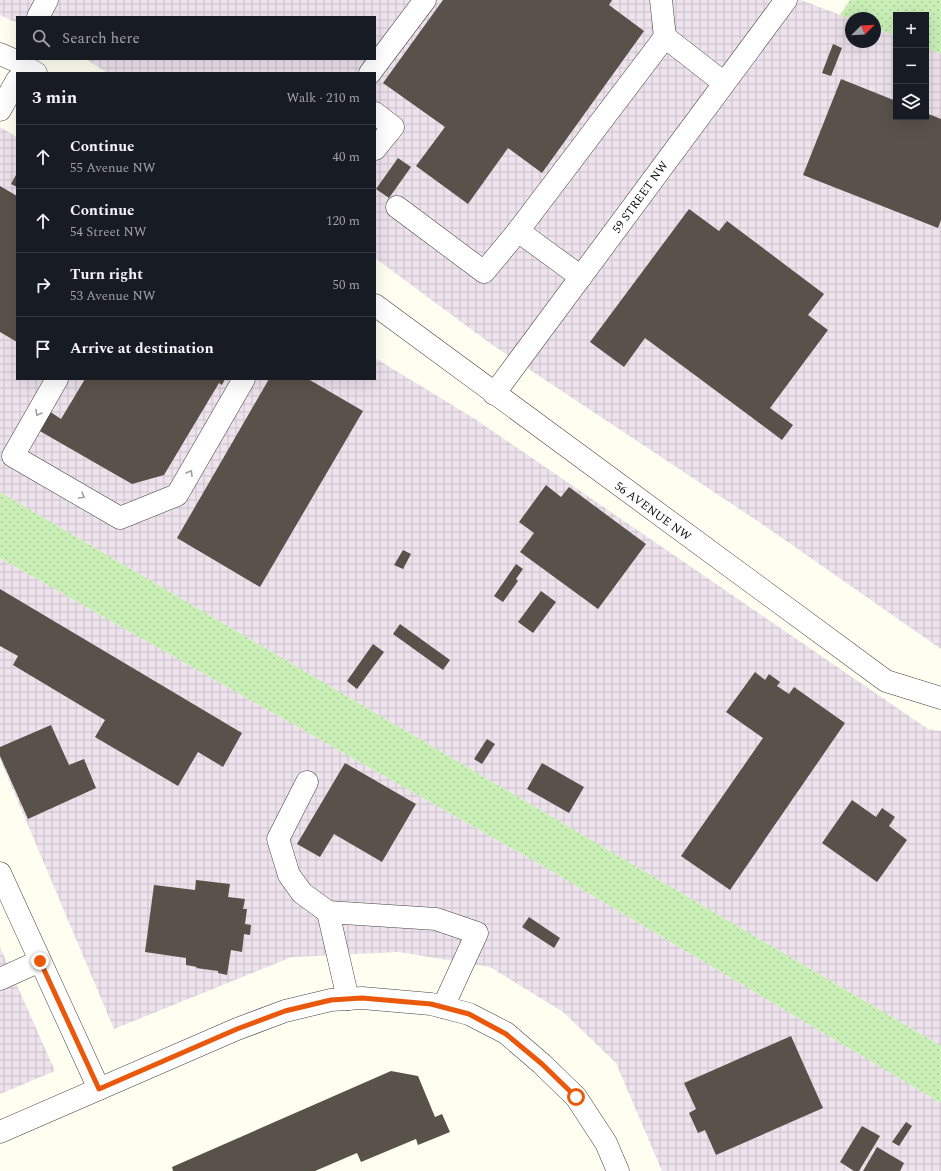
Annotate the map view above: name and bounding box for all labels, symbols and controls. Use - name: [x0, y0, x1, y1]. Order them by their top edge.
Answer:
- north arrow: [845, 12, 881, 48]
- map controls: [893, 12, 929, 120]
- button: +: [893, 12, 929, 48]
- search box: [16, 16, 376, 60]
- icon: search: [30, 27, 52, 49]
- text: Search here: [62, 27, 140, 50]
- button: −: [893, 48, 929, 84]
- button: layers: [893, 84, 929, 120]
- text: 3 min: [32, 85, 77, 111]
- text: Walk · 210 m: [286, 88, 360, 108]
- text: Continue: [70, 135, 135, 158]
- icon: ahead: [32, 146, 54, 168]
- text: 40 m: [333, 147, 360, 167]
- street label: 59 STREET NW: [608, 157, 673, 237]
- text: 55 Avenue NW: [70, 158, 155, 178]
- text: Continue: [70, 199, 135, 222]
- icon: ahead: [32, 210, 54, 232]
- text: 120 m: [326, 211, 360, 231]
- text: 54 Street NW: [70, 222, 147, 242]
- text: Turn right: [70, 263, 143, 286]
- icon: right: [32, 274, 54, 296]
- text: 50 m: [333, 275, 360, 295]
- text: 53 Avenue NW: [70, 286, 155, 306]
- text: Arrive at destination: [70, 337, 214, 360]
- icon: arrive: [32, 338, 54, 360]
- one-way arrow: [36, 409, 43, 416]
- one-way arrow: [185, 470, 192, 477]
- street label: 56 AVENUE NW: [610, 477, 695, 546]
- one-way arrow: [78, 492, 85, 499]
- route end: [31, 952, 49, 970]
- route start: [567, 1088, 585, 1106]

